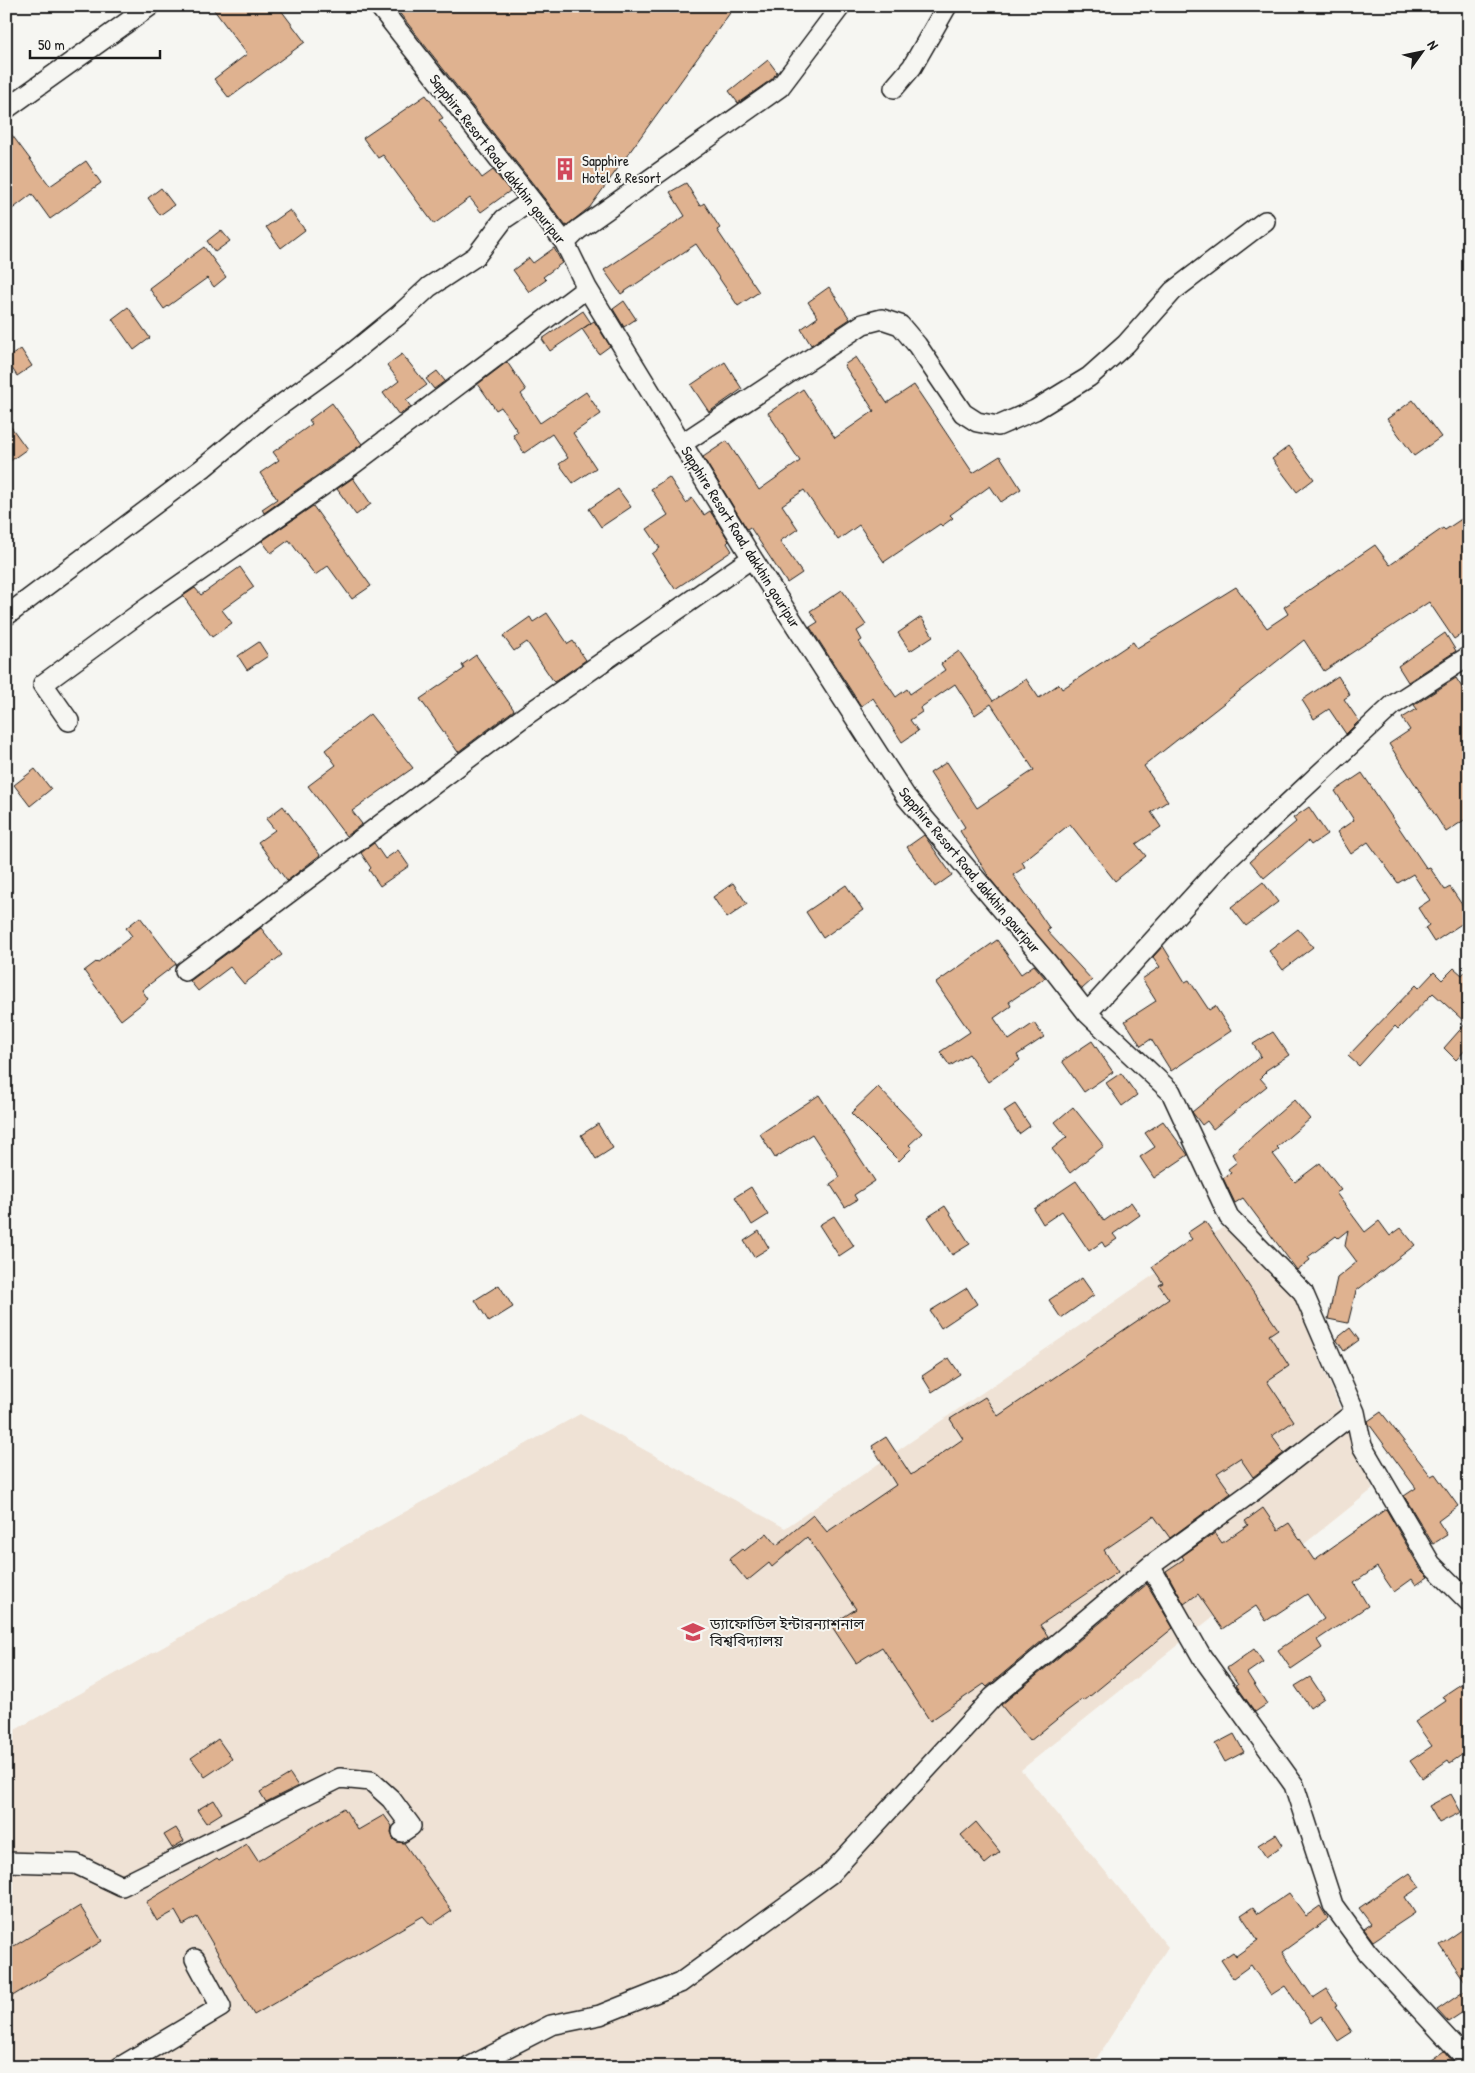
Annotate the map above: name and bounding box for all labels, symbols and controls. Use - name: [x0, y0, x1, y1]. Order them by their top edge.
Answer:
- scale bar: [30, 28, 160, 60]
- north arrow: [1398, 28, 1448, 78]
- text: 50 m: [38, 34, 65, 55]
- text: N: [1423, 36, 1444, 53]
- street label: Sapphire Resort Road, dakkhin gouripur: [425, 70, 571, 249]
- place label: Sapphire Hotel & Resort: [582, 150, 661, 188]
- building icon: Sapphire Hotel & Resort: [552, 156, 578, 182]
- street label: Sapphire Resort Road, dakkhin gouripur: [676, 442, 806, 632]
- street label: Sapphire Resort Road, dakkhin gouripur: [894, 783, 1046, 958]
- place label: ড্যাফোডিল ইন্টারন্যাশনাল বিশ্ববিদ্যালয়: [709, 1613, 865, 1651]
- school or university icon: ড্যাফোডিল ইন্টারন্যাশনাল বিশ্ববিদ্যালয়: [680, 1619, 706, 1645]

